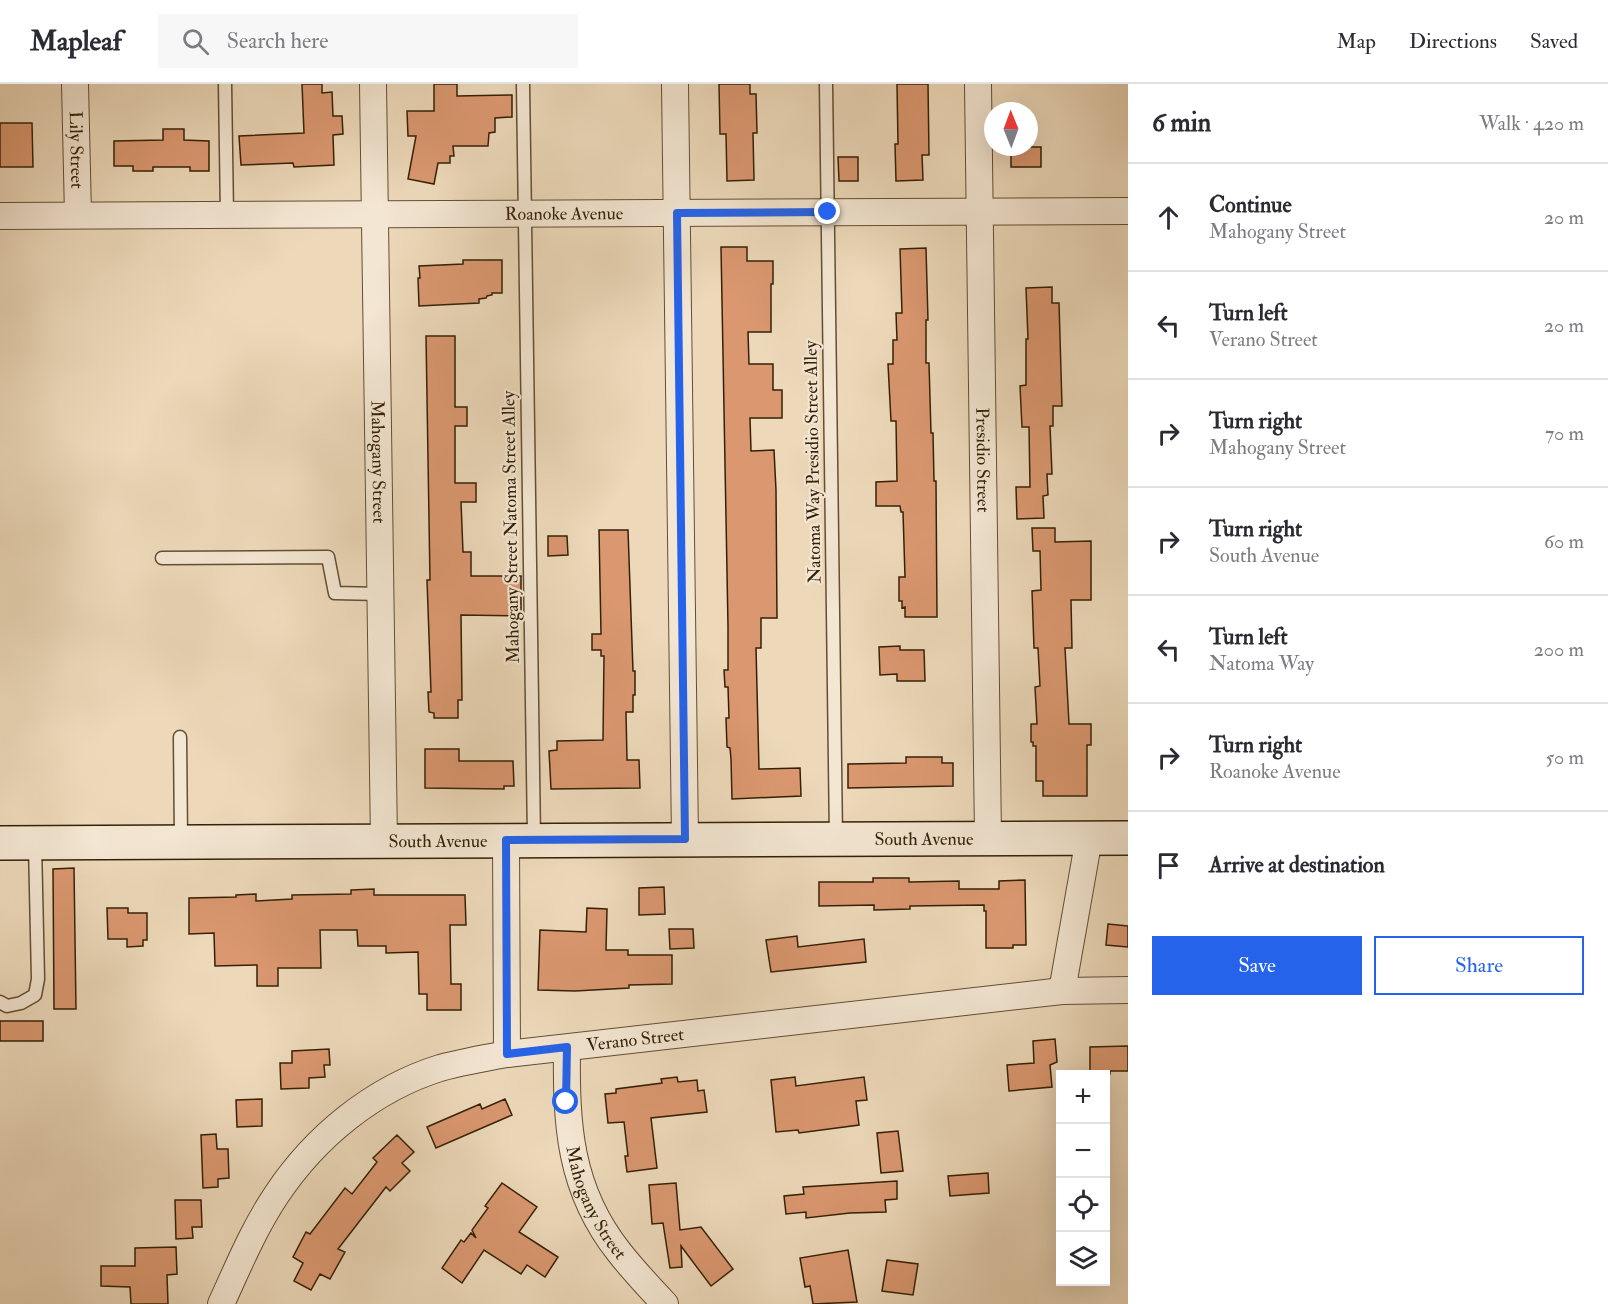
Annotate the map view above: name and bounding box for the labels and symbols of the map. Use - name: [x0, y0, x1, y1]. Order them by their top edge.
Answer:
- north arrow: [984, 102, 1038, 156]
- street label: Lily Street: [64, 111, 89, 189]
- route end: [814, 198, 840, 224]
- street label: Roanoke Avenue: [505, 202, 624, 225]
- street label: Natoma Way Presidio Street Alley: [799, 339, 827, 584]
- street label: Mahogany Street Natoma Street Alley: [497, 389, 525, 664]
- street label: Mahogany Street: [366, 400, 391, 524]
- street label: Presidio Street: [971, 407, 995, 513]
- street label: South Avenue: [874, 827, 974, 851]
- street label: South Avenue: [388, 829, 488, 853]
- street label: Verano Street: [585, 1022, 685, 1056]
- route start: [552, 1088, 578, 1114]
- street label: Mahogany Street: [561, 1144, 632, 1264]

